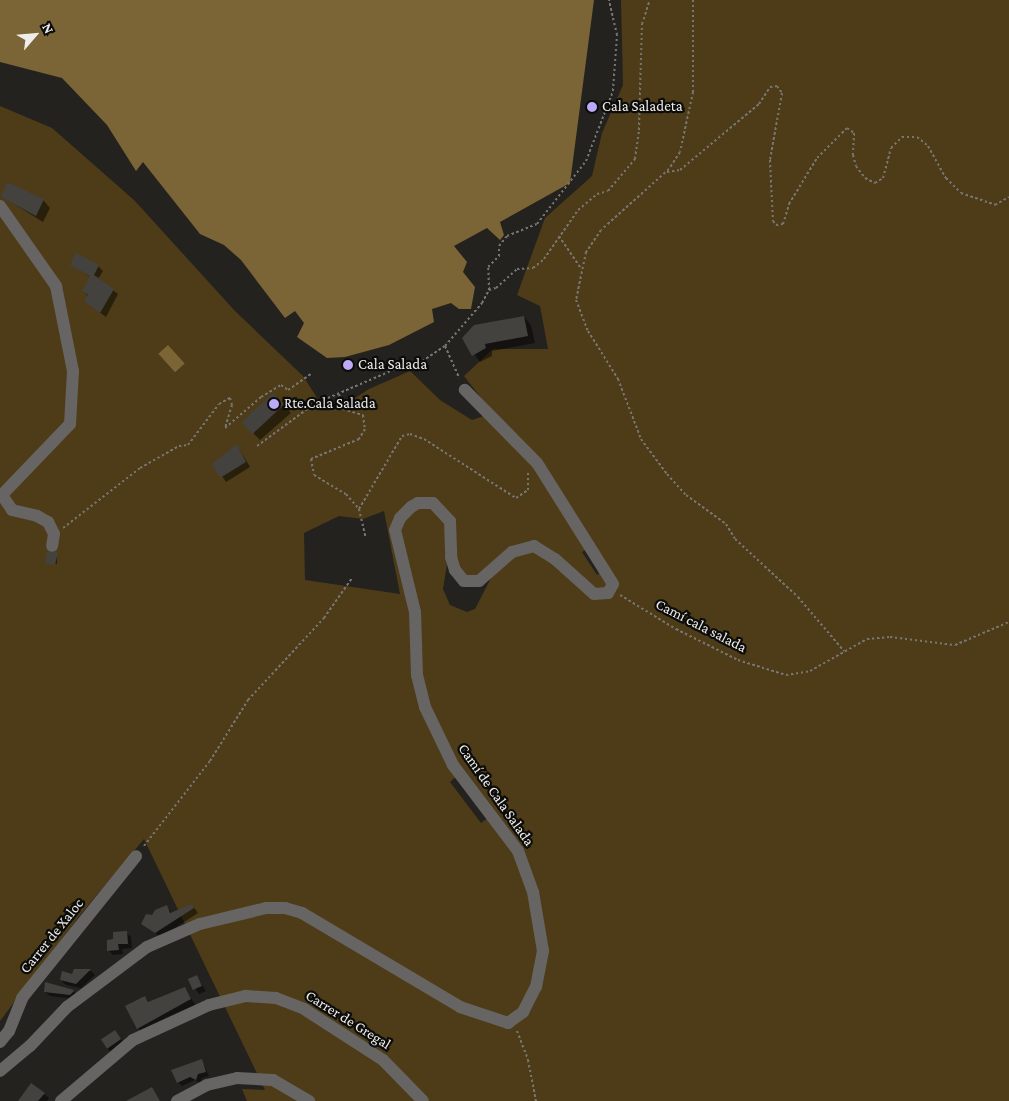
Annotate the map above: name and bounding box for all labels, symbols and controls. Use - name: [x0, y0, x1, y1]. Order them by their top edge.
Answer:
- north arrow: [10, 10, 60, 60]
- text: N: [39, 20, 58, 36]
- place label: Cala Saladeta: [602, 98, 683, 116]
- marker: Cala Saladeta: [586, 101, 598, 113]
- place label: Cala Salada: [358, 356, 427, 374]
- marker: Cala Salada: [342, 359, 354, 371]
- place label: Rte.Cala Salada: [284, 395, 376, 413]
- marker: Rte.Cala Salada: [268, 398, 280, 410]
- street label: Camí cala salada: [652, 595, 750, 657]
- street label: Camí de Cala Salada: [454, 740, 538, 850]
- street label: Carrer de Xaloc: [16, 895, 88, 977]
- street label: Carrer de Gregal: [302, 987, 394, 1053]

